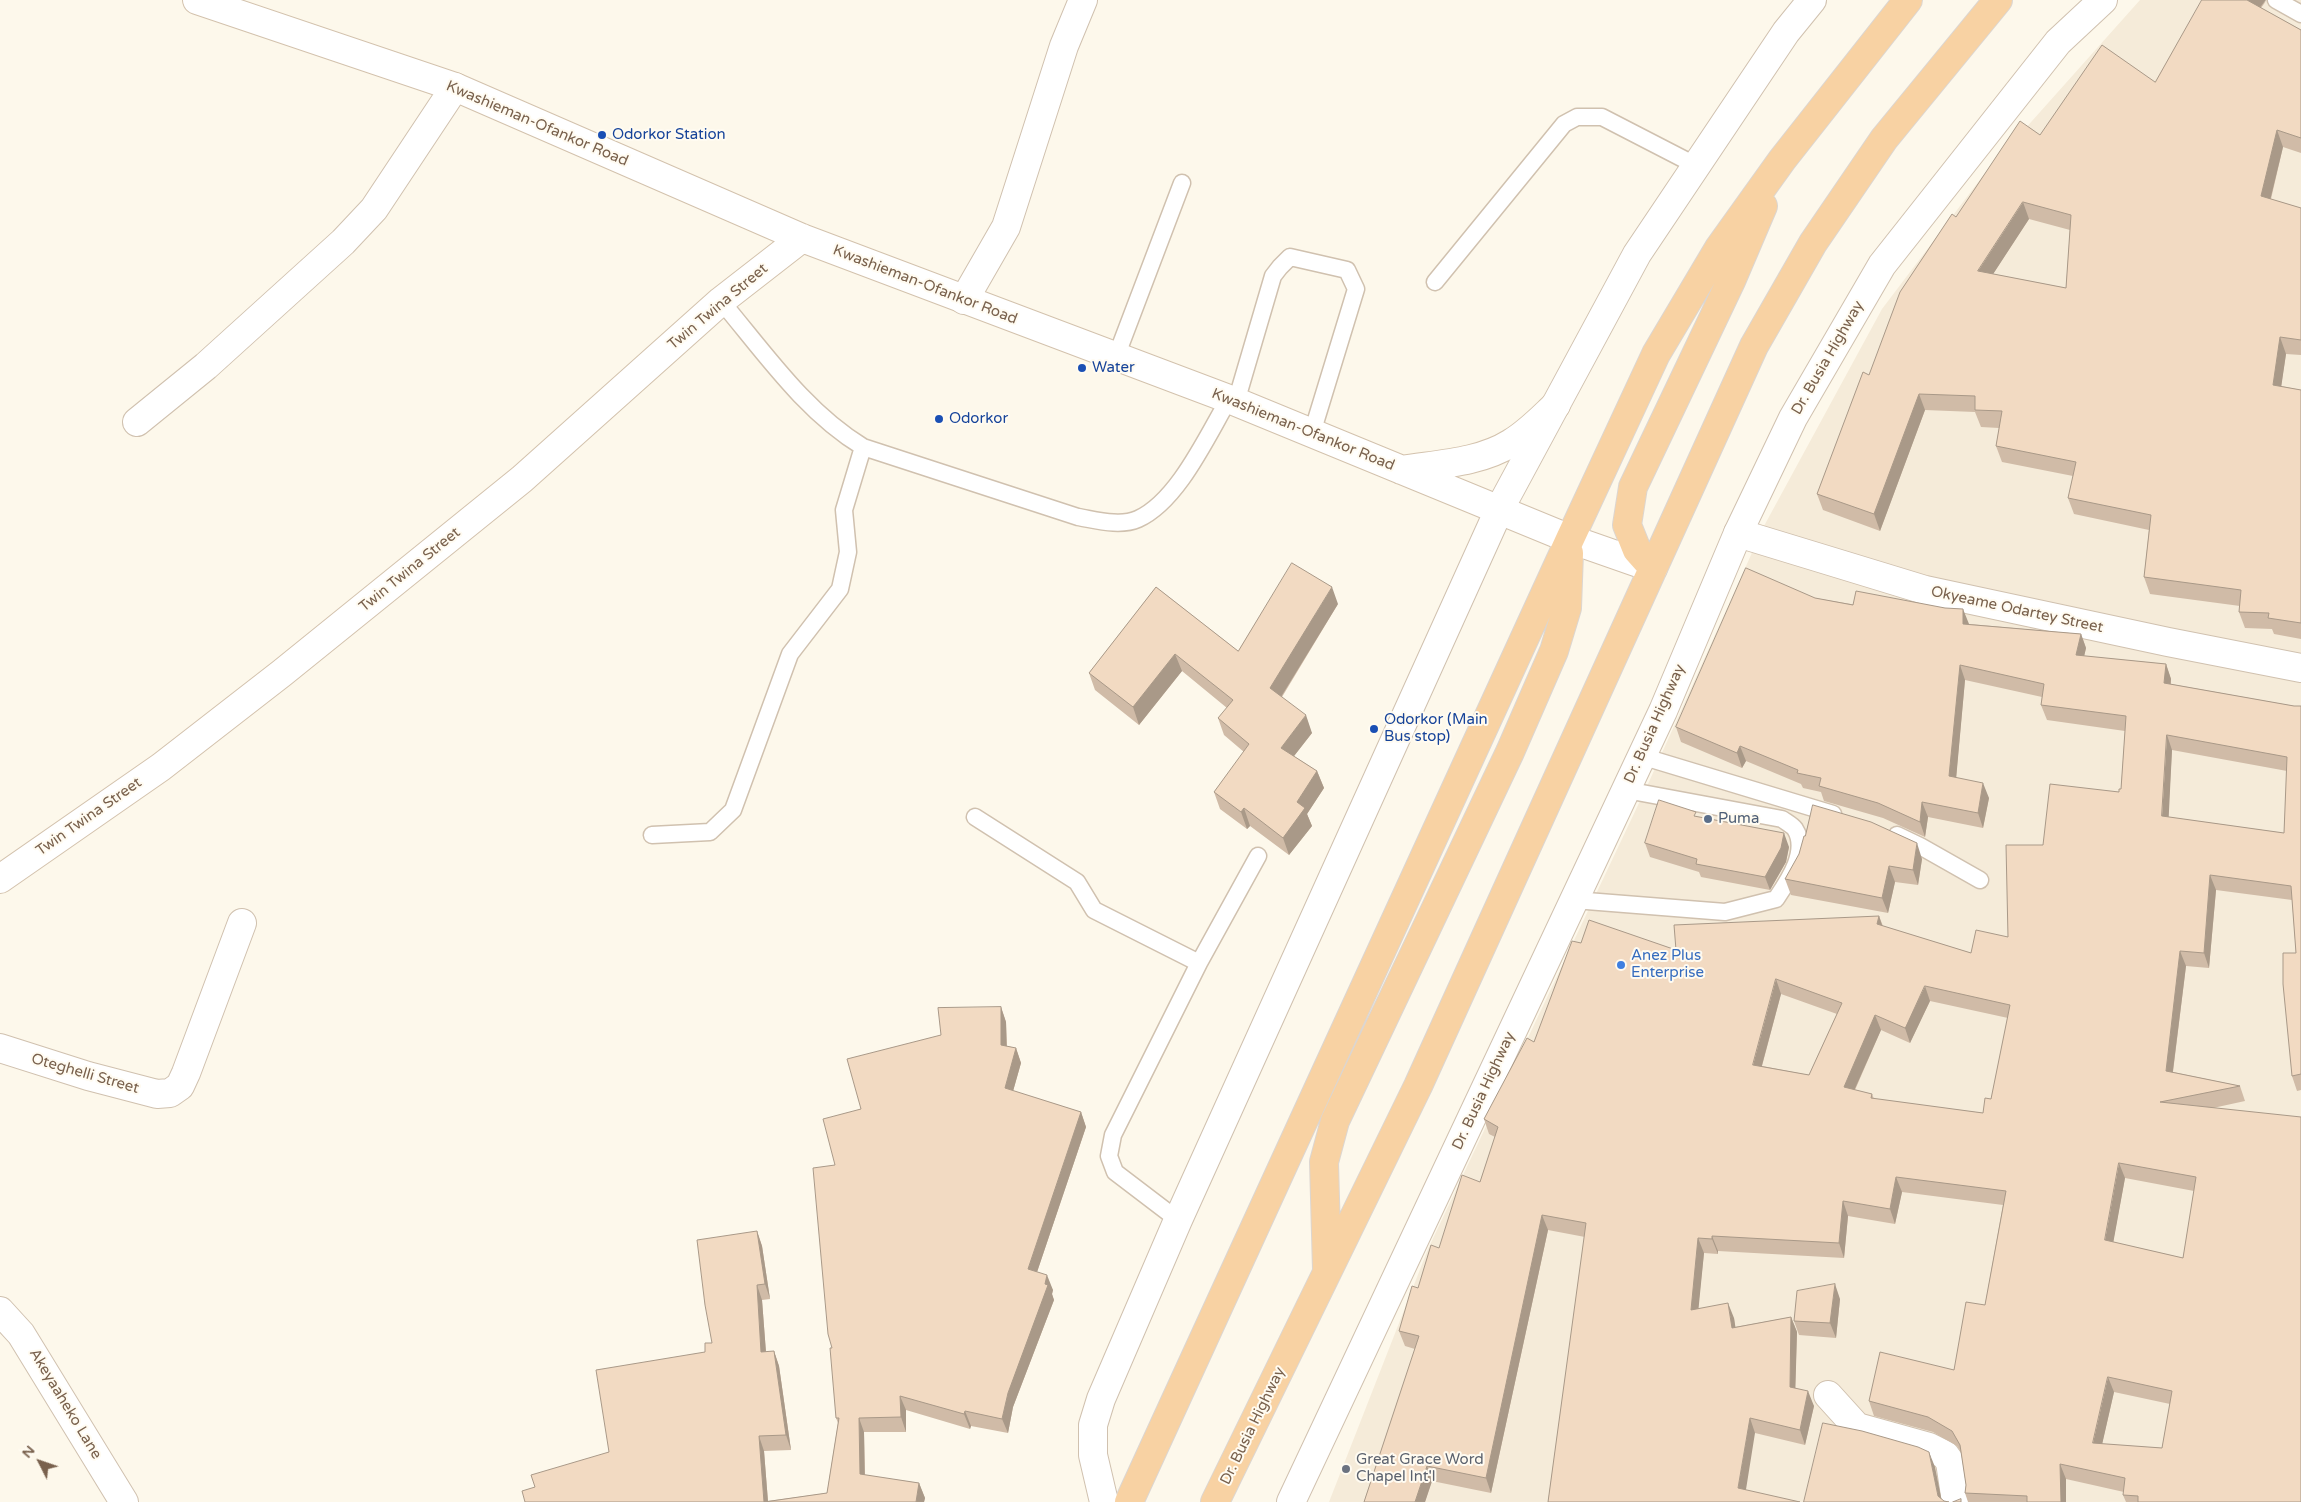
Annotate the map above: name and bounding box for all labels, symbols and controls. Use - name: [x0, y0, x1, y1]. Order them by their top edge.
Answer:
- street label: Kwashieman-Ofankor Road: [443, 77, 631, 171]
- place label: Odorkor Station: [612, 126, 726, 144]
- marker: Odorkor Station: [596, 129, 608, 141]
- street label: Kwashieman-Ofankor Road: [830, 241, 1020, 329]
- street label: Twin Twina Street: [664, 260, 772, 354]
- street label: Dr. Busia Highway: [1788, 298, 1868, 418]
- place label: Water: [1092, 359, 1135, 377]
- marker: Water: [1076, 362, 1088, 374]
- street label: Kwashieman-Ofankor Road: [1209, 385, 1397, 475]
- place label: Odorkor: [949, 410, 1008, 428]
- marker: Odorkor: [933, 413, 945, 425]
- street label: Twin Twina Street: [356, 524, 464, 616]
- street label: Okyeame Odartey Street: [1929, 583, 2105, 637]
- street label: Dr. Busia Highway: [1621, 662, 1689, 786]
- place label: Odorkor (Main Bus stop): [1384, 711, 1488, 746]
- marker: Odorkor (Main Bus stop): [1368, 723, 1380, 735]
- street label: Twin Twina Street: [33, 774, 145, 860]
- place label: Puma: [1718, 810, 1759, 828]
- marker: Puma: [1702, 813, 1714, 825]
- place label: Anez Plus Enterprise: [1631, 947, 1704, 982]
- marker: Anez Plus Enterprise: [1615, 959, 1627, 971]
- street label: Dr. Busia Highway: [1449, 1029, 1519, 1153]
- street label: Oteghelli Street: [29, 1050, 141, 1098]
- street label: Akeyaaheko Lane: [25, 1345, 105, 1463]
- street label: Dr. Busia Highway: [1217, 1364, 1289, 1488]
- north arrow: [15, 1437, 65, 1487]
- text: N: [18, 1442, 38, 1462]
- place label: Great Grace Word Chapel Int'l: [1356, 1451, 1484, 1486]
- marker: Great Grace Word Chapel Int'l: [1340, 1463, 1352, 1475]

